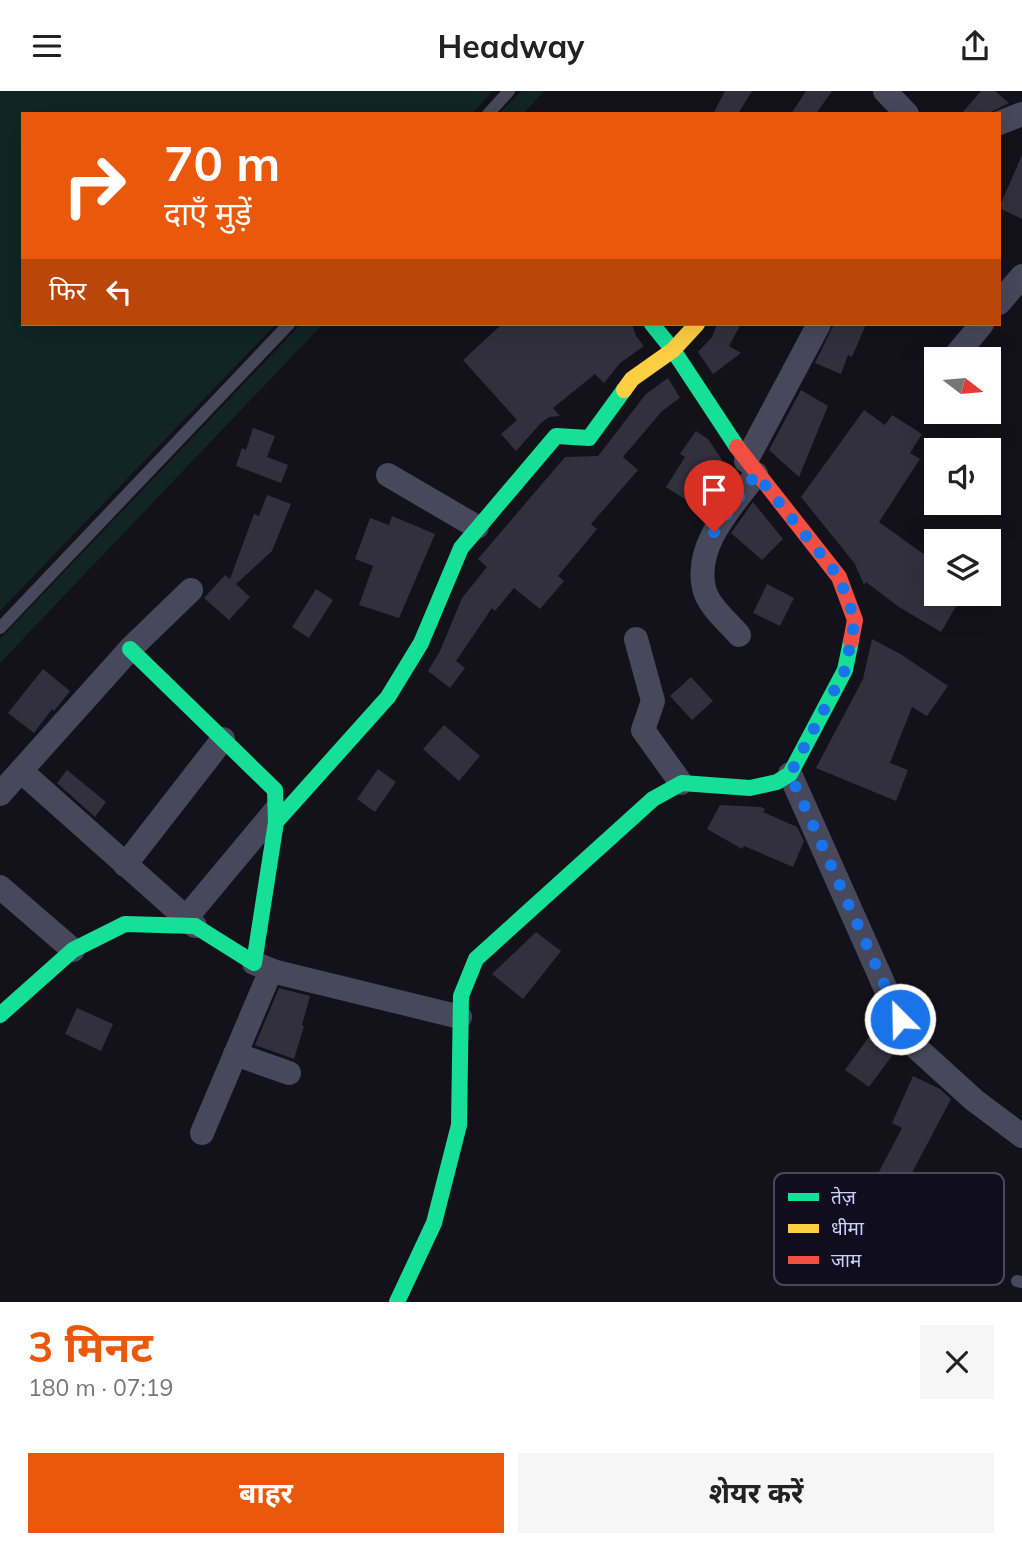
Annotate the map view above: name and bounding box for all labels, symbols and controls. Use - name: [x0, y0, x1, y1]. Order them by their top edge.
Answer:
- text: Headway: [438, 26, 584, 66]
- icon: menu: [28, 27, 66, 65]
- icon: share: [956, 27, 994, 65]
- text: 70 m: [164, 132, 280, 193]
- icon: right: [49, 140, 140, 231]
- text: दाएँ मुड़ें: [164, 193, 252, 233]
- icon: left: [100, 273, 138, 311]
- text: फिर: [49, 274, 86, 307]
- north arrow: [924, 347, 1001, 423]
- map controls: [924, 347, 1001, 606]
- button: sound: [924, 438, 1001, 515]
- pin: [684, 460, 744, 532]
- icon: arrive: [695, 471, 733, 509]
- button: layers: [924, 529, 1001, 606]
- position arrow: [863, 982, 937, 1056]
- legend: [774, 1173, 1004, 1285]
- text: तेज़: [831, 1185, 857, 1209]
- text: धीमा: [831, 1216, 865, 1240]
- text: जाम: [831, 1248, 862, 1272]
- text: 3 मिनट: [28, 1320, 153, 1373]
- button: close: [920, 1325, 994, 1399]
- text: 180 m · 07:19: [28, 1373, 173, 1402]
- button: बाहर: [28, 1453, 504, 1533]
- button: शेयर करें: [518, 1453, 994, 1533]

